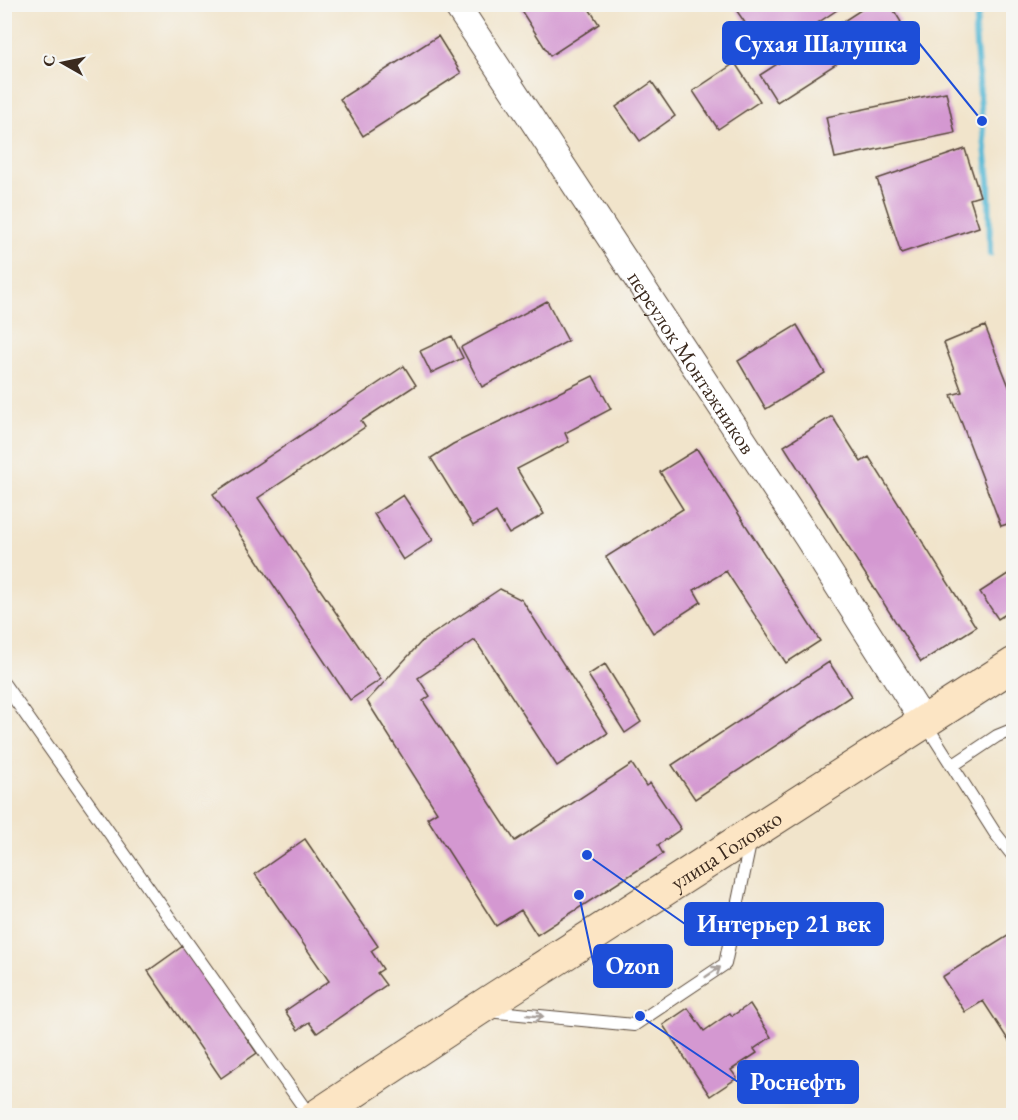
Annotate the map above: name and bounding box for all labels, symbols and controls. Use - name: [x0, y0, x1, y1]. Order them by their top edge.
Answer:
- callout: Сухая Шалушка: [723, 22, 919, 64]
- text: Сухая Шалушка: [735, 28, 908, 60]
- north arrow: [33, 33, 93, 93]
- text: С: [37, 53, 60, 68]
- street label: переулок Монтажников: [621, 265, 763, 459]
- street label: улица Головко: [665, 803, 787, 896]
- callout: Интерьер 21 век: [685, 903, 883, 945]
- text: Интерьер 21 век: [697, 908, 872, 939]
- callout: Ozon: [594, 945, 672, 987]
- text: Ozon: [606, 950, 661, 981]
- one-way arrow: [705, 966, 721, 978]
- one-way arrow: [525, 1010, 545, 1021]
- callout: Роснефть: [738, 1061, 858, 1103]
- text: Роснефть: [750, 1066, 846, 1097]

